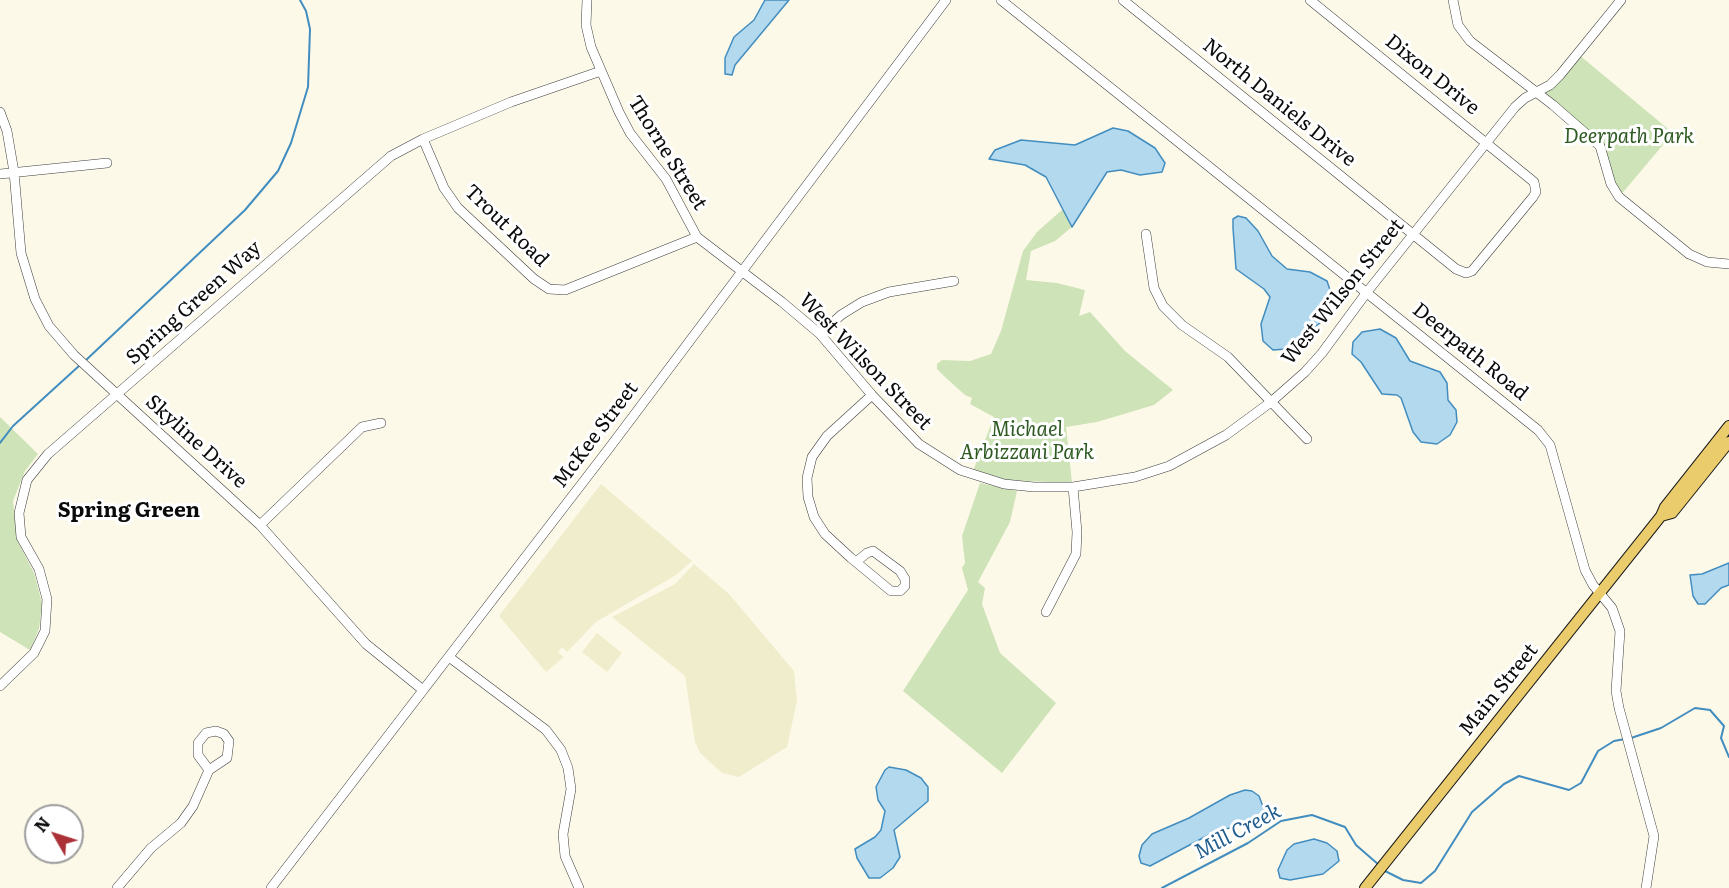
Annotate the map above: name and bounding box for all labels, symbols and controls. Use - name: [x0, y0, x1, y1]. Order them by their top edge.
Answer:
- street label: Dixon Drive: [1380, 30, 1484, 120]
- street label: North Daniels Drive: [1198, 34, 1360, 172]
- street label: Thorne Street: [622, 91, 712, 215]
- park label: Deerpath Park: [1564, 125, 1694, 149]
- street label: Trout Road: [459, 180, 553, 272]
- street label: West Wilson Street: [1277, 214, 1409, 370]
- street label: Spring Green Way: [122, 236, 266, 370]
- street label: West Wilson Street: [794, 289, 936, 435]
- street label: Deerpath Road: [1407, 298, 1533, 406]
- street label: McKee Street: [548, 377, 644, 493]
- street label: Skyline Drive: [140, 390, 252, 494]
- park label: Michael Arbizzani Park: [960, 418, 1094, 465]
- district label: Spring Green: [58, 498, 200, 524]
- street label: Main Street: [1455, 639, 1543, 741]
- water label: Mill Creek: [1191, 799, 1285, 865]
- north arrow: [24, 804, 84, 864]
- text: N: [28, 811, 55, 837]

